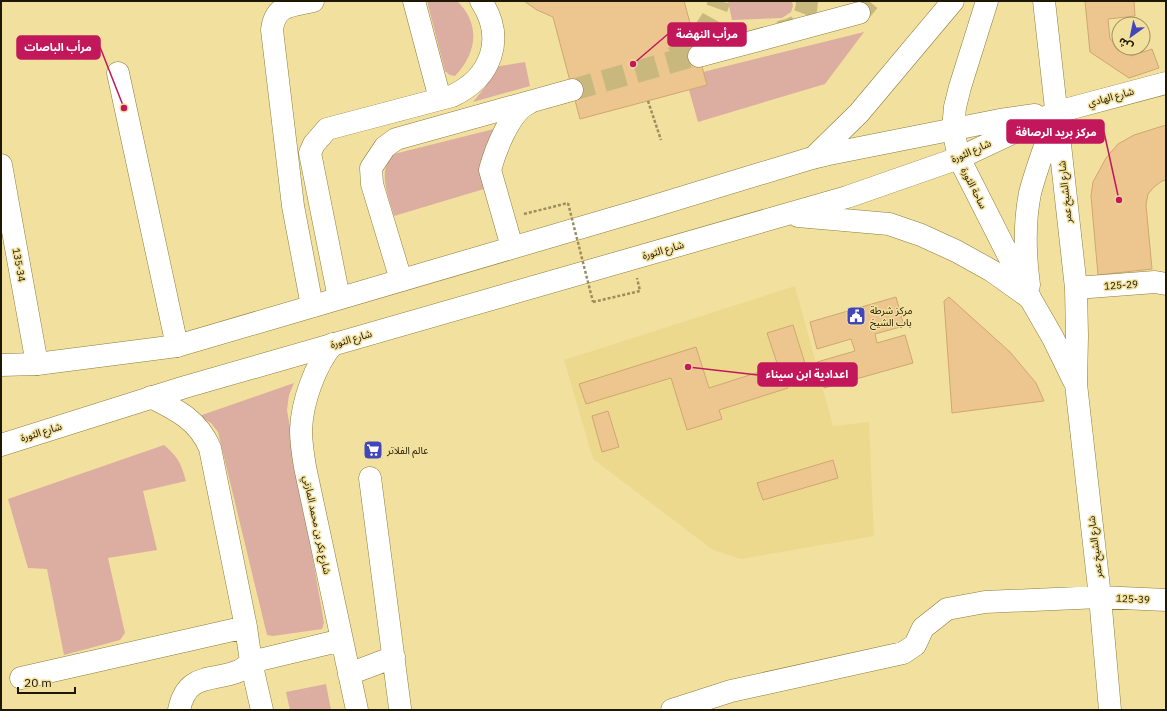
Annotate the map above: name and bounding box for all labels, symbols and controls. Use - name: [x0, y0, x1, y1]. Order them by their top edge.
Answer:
- north arrow: [1111, 16, 1151, 56]
- callout: مرأب النهضة: [668, 23, 746, 46]
- text: مرأب النهضة: [676, 27, 738, 41]
- text: ش: [1115, 34, 1136, 54]
- callout: مرأب الباصات: [17, 36, 100, 59]
- text: مرأب الباصات: [24, 40, 92, 54]
- street label: شارع الهادي: [1087, 85, 1136, 111]
- callout: مركز بريد الرصافة: [1007, 120, 1104, 143]
- text: مركز بريد الرصافة: [1015, 125, 1097, 139]
- street label: شارع الثورة: [949, 136, 994, 167]
- street label: شارع الشيخ عمر: [1055, 160, 1076, 225]
- street label: ساحة الثورة: [958, 165, 990, 211]
- street label: شارع الثورة: [641, 238, 686, 263]
- street label: 135-34: [10, 247, 28, 283]
- street label: 125-29: [1104, 277, 1138, 293]
- place label: مركز شرطة باب الشيخ: [870, 304, 912, 330]
- public building icon: مركز شرطة باب الشيخ: [845, 305, 867, 327]
- street label: شارع الثورة: [329, 327, 374, 352]
- callout: اعدادية ابن سيناء: [758, 363, 857, 386]
- text: اعدادية ابن سيناء: [766, 367, 848, 381]
- street label: شارع الثورة: [19, 420, 64, 445]
- supermarket icon: عالم الفلاتر: [362, 439, 384, 461]
- place label: عالم الفلاتر: [386, 444, 428, 458]
- street label: شارع بكر بن محمد المازني: [299, 475, 334, 576]
- street label: شارع الشيخ عمر: [1085, 515, 1106, 580]
- street label: 125-39: [1116, 592, 1150, 606]
- scale bar: [18, 669, 75, 695]
- text: 20 m: [24, 675, 52, 690]

